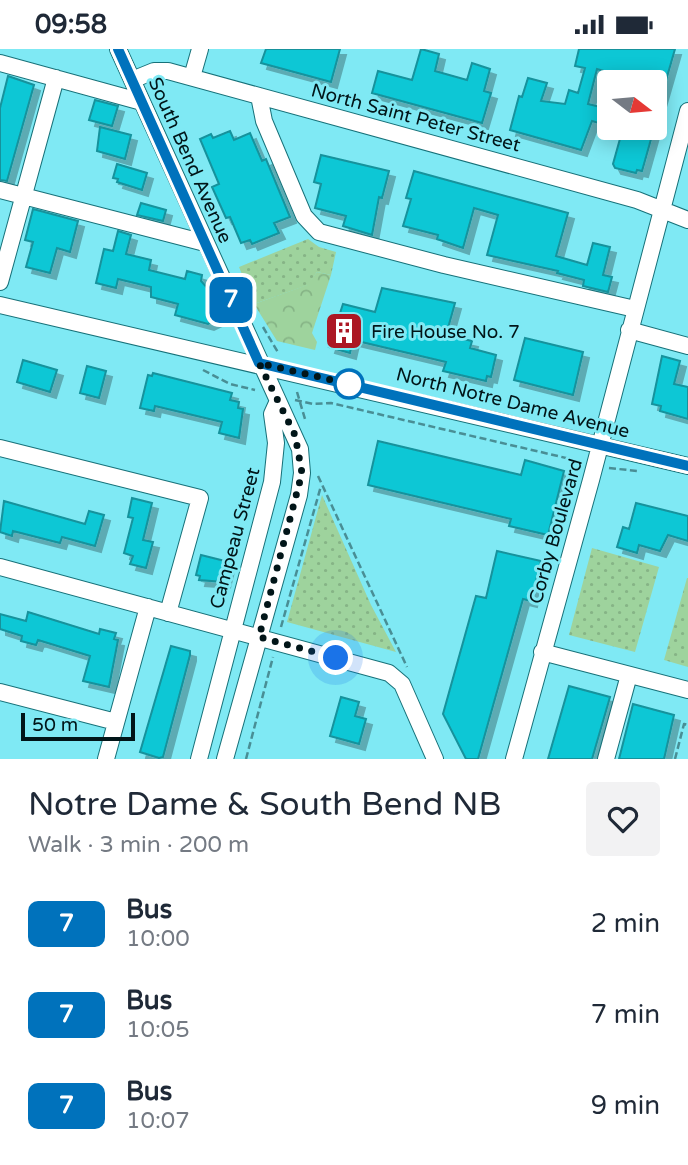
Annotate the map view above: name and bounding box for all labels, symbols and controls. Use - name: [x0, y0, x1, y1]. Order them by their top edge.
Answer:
- text: 09:58: [35, 9, 107, 40]
- north arrow: [597, 70, 667, 140]
- map controls: [597, 70, 667, 140]
- street label: South Bend Avenue: [144, 74, 237, 247]
- street label: North Saint Peter Street: [309, 79, 523, 157]
- line badge: 7: [208, 277, 254, 323]
- text: 7: [223, 285, 239, 314]
- building icon: Fire House No. 7: [323, 310, 365, 352]
- place label: Fire House No. 7: [371, 321, 520, 343]
- street label: North Notre Dame Avenue: [394, 363, 632, 443]
- unlabelled marker: [334, 369, 364, 399]
- street label: Corby Boulevard: [525, 456, 587, 606]
- street label: Campeau Street: [206, 465, 264, 611]
- your location: [318, 640, 353, 675]
- scale bar: [21, 710, 135, 742]
- text: 50 m: [32, 714, 78, 736]
- button: heart: [586, 782, 660, 856]
- text: Notre Dame & South Bend NB: [28, 785, 501, 824]
- text: Walk · 3 min · 200 m: [28, 831, 249, 859]
- text: Bus: [126, 894, 172, 925]
- text: 2 min: [591, 908, 660, 939]
- text: 7: [59, 909, 74, 938]
- text: 10:00: [126, 925, 190, 953]
- text: Bus: [126, 985, 172, 1016]
- text: 7 min: [591, 999, 660, 1030]
- text: 7: [59, 1000, 74, 1029]
- text: 10:05: [126, 1016, 190, 1044]
- text: Bus: [126, 1076, 172, 1107]
- text: 9 min: [591, 1090, 660, 1121]
- text: 7: [59, 1091, 74, 1120]
- text: 10:07: [126, 1107, 190, 1135]

